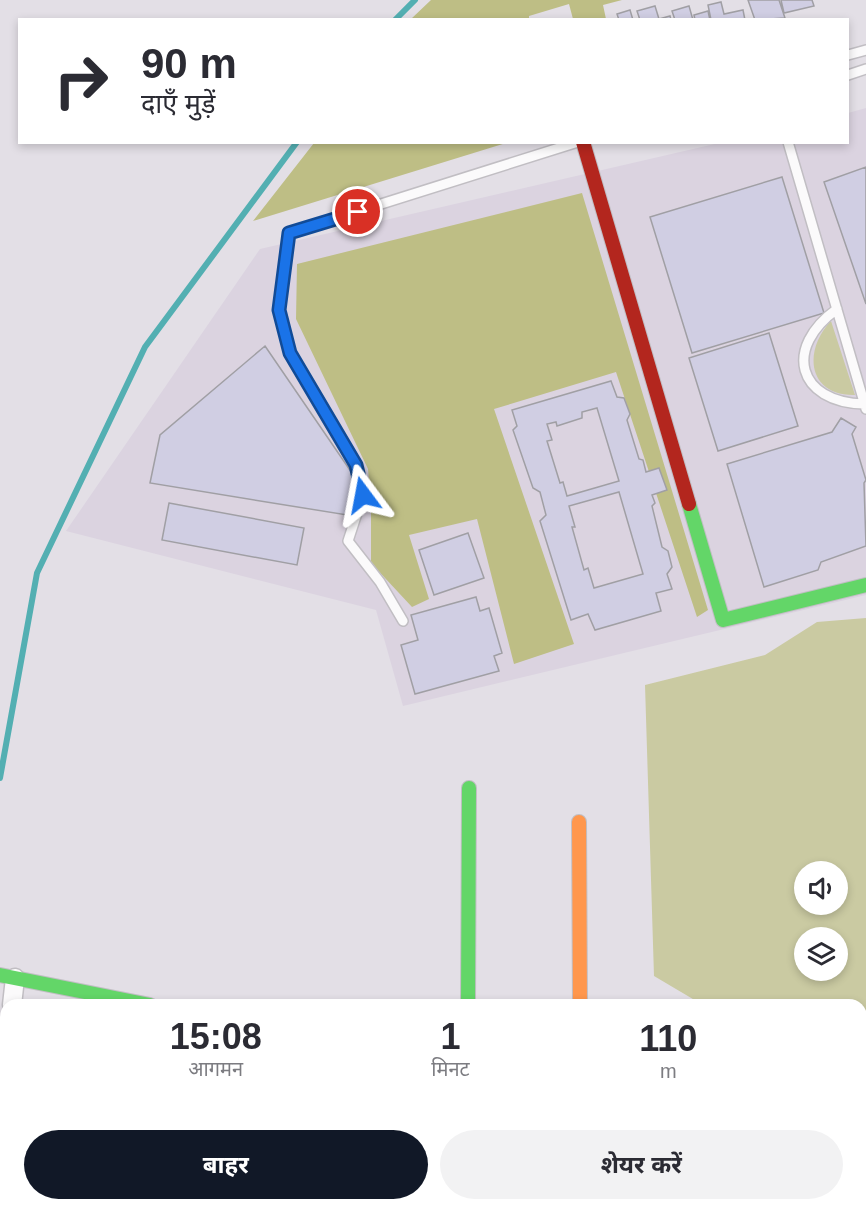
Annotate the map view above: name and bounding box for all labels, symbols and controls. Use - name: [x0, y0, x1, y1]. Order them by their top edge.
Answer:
- text: 90 m: [141, 40, 237, 87]
- icon: right: [42, 42, 120, 120]
- text: दाएँ मुड़ें: [141, 89, 215, 119]
- pin: [332, 186, 383, 237]
- icon: arrive: [341, 195, 374, 228]
- position arrow: [331, 463, 395, 527]
- map controls: [794, 861, 848, 981]
- button: sound: [794, 861, 848, 915]
- button: layers: [794, 927, 848, 981]
- text: 15:08: [170, 1016, 262, 1057]
- text: 1: [440, 1016, 461, 1057]
- text: 110: [639, 1018, 697, 1059]
- text: आगमन: [188, 1058, 243, 1080]
- text: मिनट: [431, 1058, 470, 1080]
- text: m: [660, 1060, 677, 1082]
- button: बाहर: [24, 1130, 428, 1199]
- button: शेयर करें: [440, 1130, 843, 1199]

